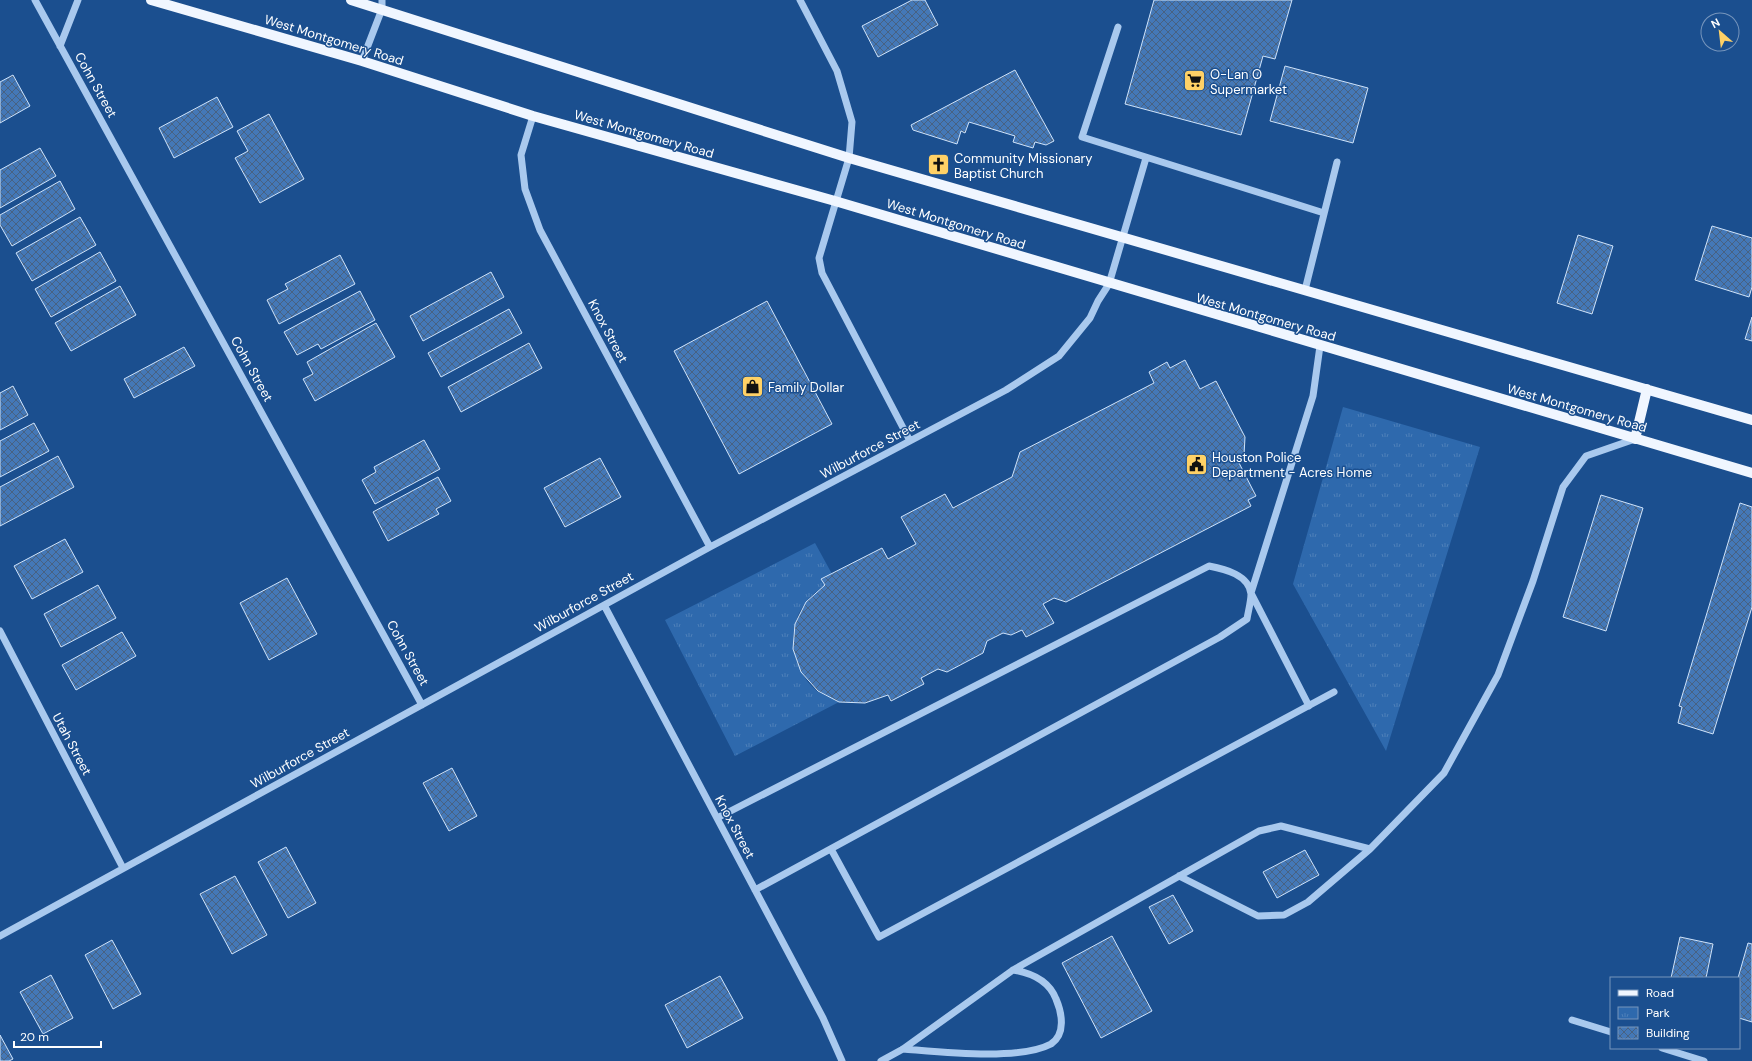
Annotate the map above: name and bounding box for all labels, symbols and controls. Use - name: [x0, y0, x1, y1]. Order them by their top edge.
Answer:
- street label: West Montgomery Road: [262, 11, 406, 69]
- north arrow: [1700, 12, 1740, 52]
- text: N: [1708, 15, 1722, 31]
- street label: Cohn Street: [71, 49, 121, 121]
- place label: O-Lan O Supermarket: [1210, 66, 1287, 98]
- supermarket icon: O-Lan O Supermarket: [1181, 68, 1207, 94]
- street label: West Montgomery Road: [572, 106, 716, 162]
- place label: Community Missionary Baptist Church: [954, 150, 1093, 182]
- church icon: Community Missionary Baptist Church: [925, 152, 951, 178]
- street label: West Montgomery Road: [884, 195, 1028, 253]
- street label: West Montgomery Road: [1194, 289, 1338, 345]
- street label: Knox Street: [584, 296, 632, 366]
- street label: Cohn Street: [227, 333, 277, 405]
- shop icon: Family Dollar: [740, 374, 766, 400]
- place label: Family Dollar: [768, 379, 844, 396]
- street label: West Montgomery Road: [1505, 380, 1649, 436]
- street label: Wilburforce Street: [817, 416, 923, 482]
- place label: Houston Police Department - Acres Home: [1212, 449, 1372, 481]
- public building icon: Houston Police Department - Acres Home: [1183, 451, 1209, 477]
- street label: Wilburforce Street: [532, 568, 636, 636]
- street label: Cohn Street: [383, 617, 433, 689]
- street label: Utah Street: [48, 710, 96, 778]
- street label: Wilburforce Street: [248, 724, 352, 792]
- street label: Knox Street: [711, 792, 759, 862]
- legend: [1610, 977, 1740, 1049]
- text: Road: [1646, 985, 1674, 1001]
- text: Park: [1646, 1005, 1670, 1021]
- scale bar: [14, 1023, 101, 1049]
- text: Building: [1646, 1025, 1690, 1041]
- text: 20 m: [20, 1029, 49, 1045]

